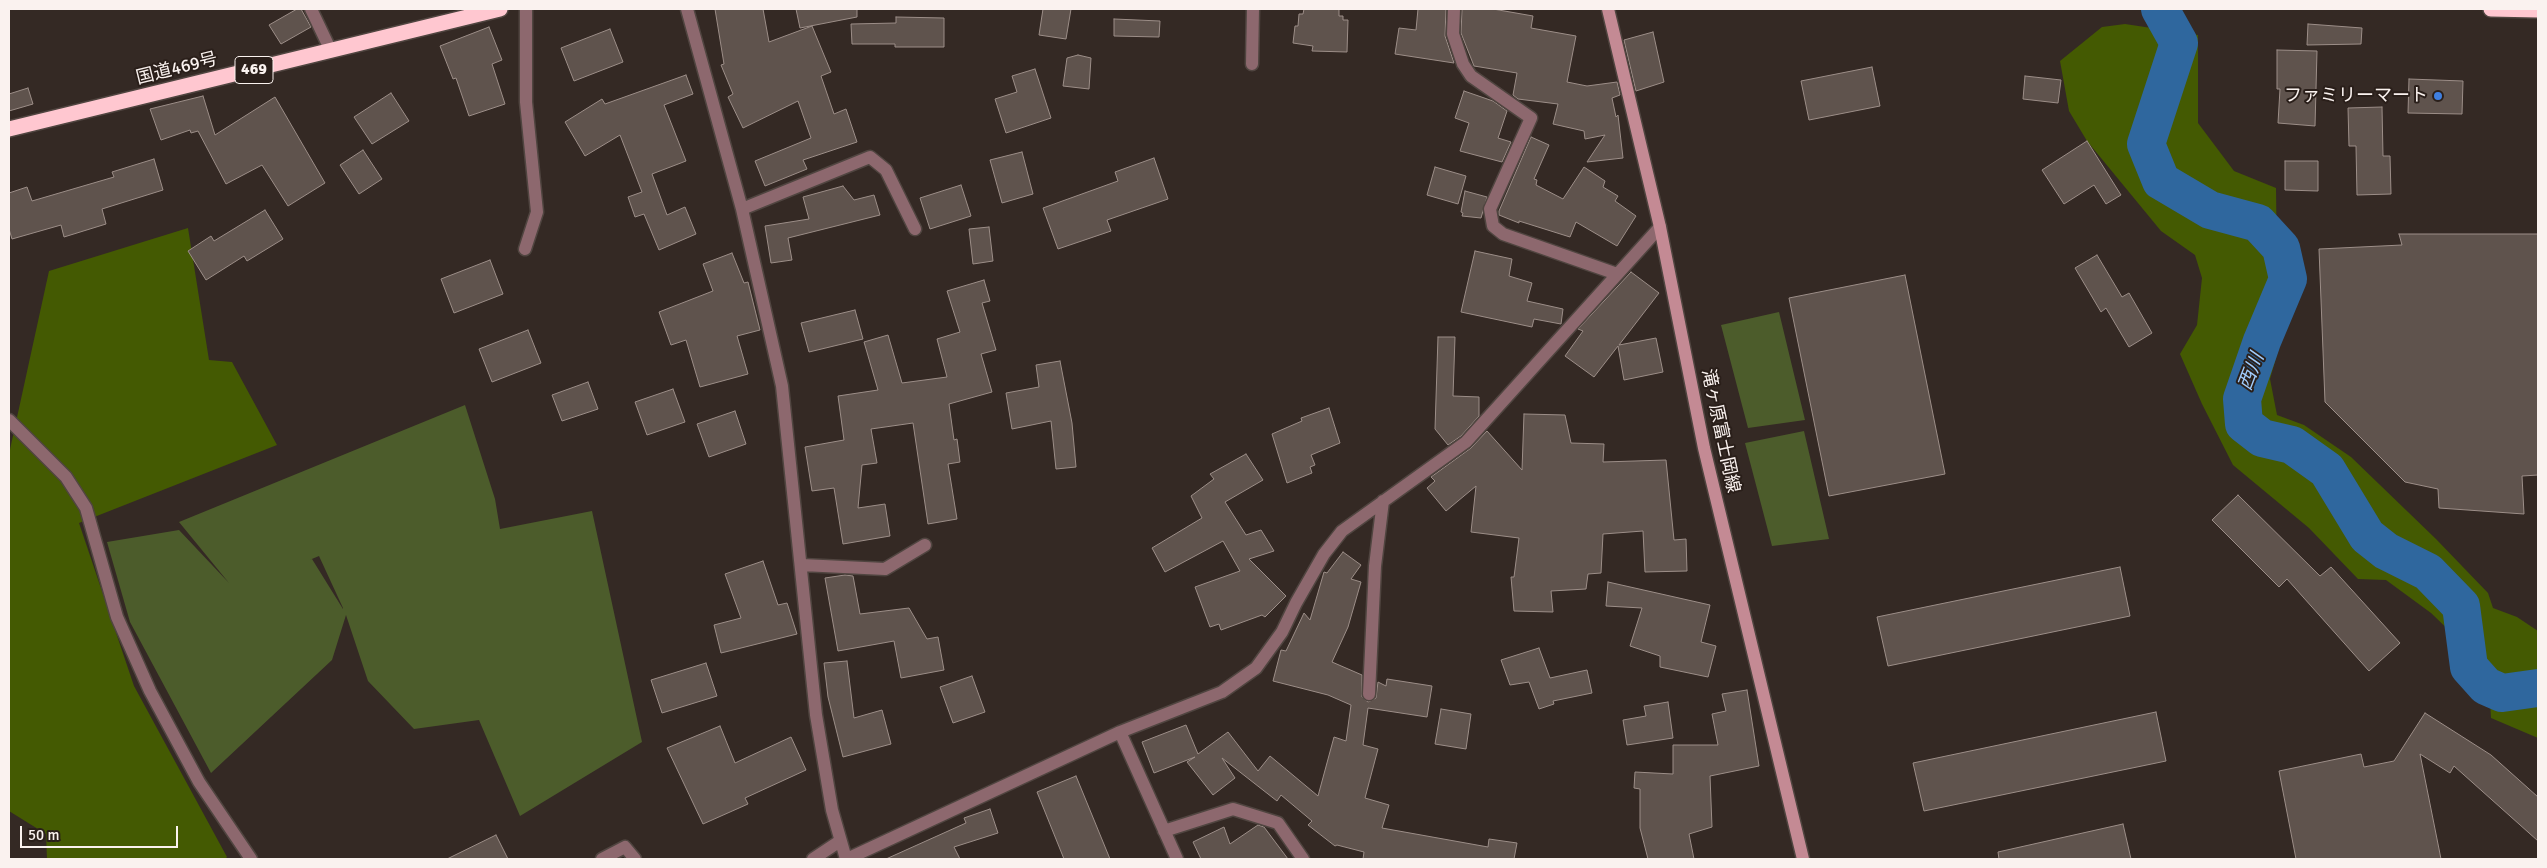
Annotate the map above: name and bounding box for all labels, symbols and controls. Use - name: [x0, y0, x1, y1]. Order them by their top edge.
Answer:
- street label: 国道469号: [134, 48, 220, 90]
- road number: 469: [235, 56, 273, 84]
- place label: ファミリーマート: [2284, 85, 2428, 107]
- marker: ファミリーマート: [2432, 90, 2444, 102]
- water label: 西川: [2235, 350, 2269, 394]
- street label: 滝ヶ原富士岡線: [1696, 367, 1744, 495]
- scale bar: [22, 816, 180, 848]
- text: 50 m: [28, 826, 59, 844]

